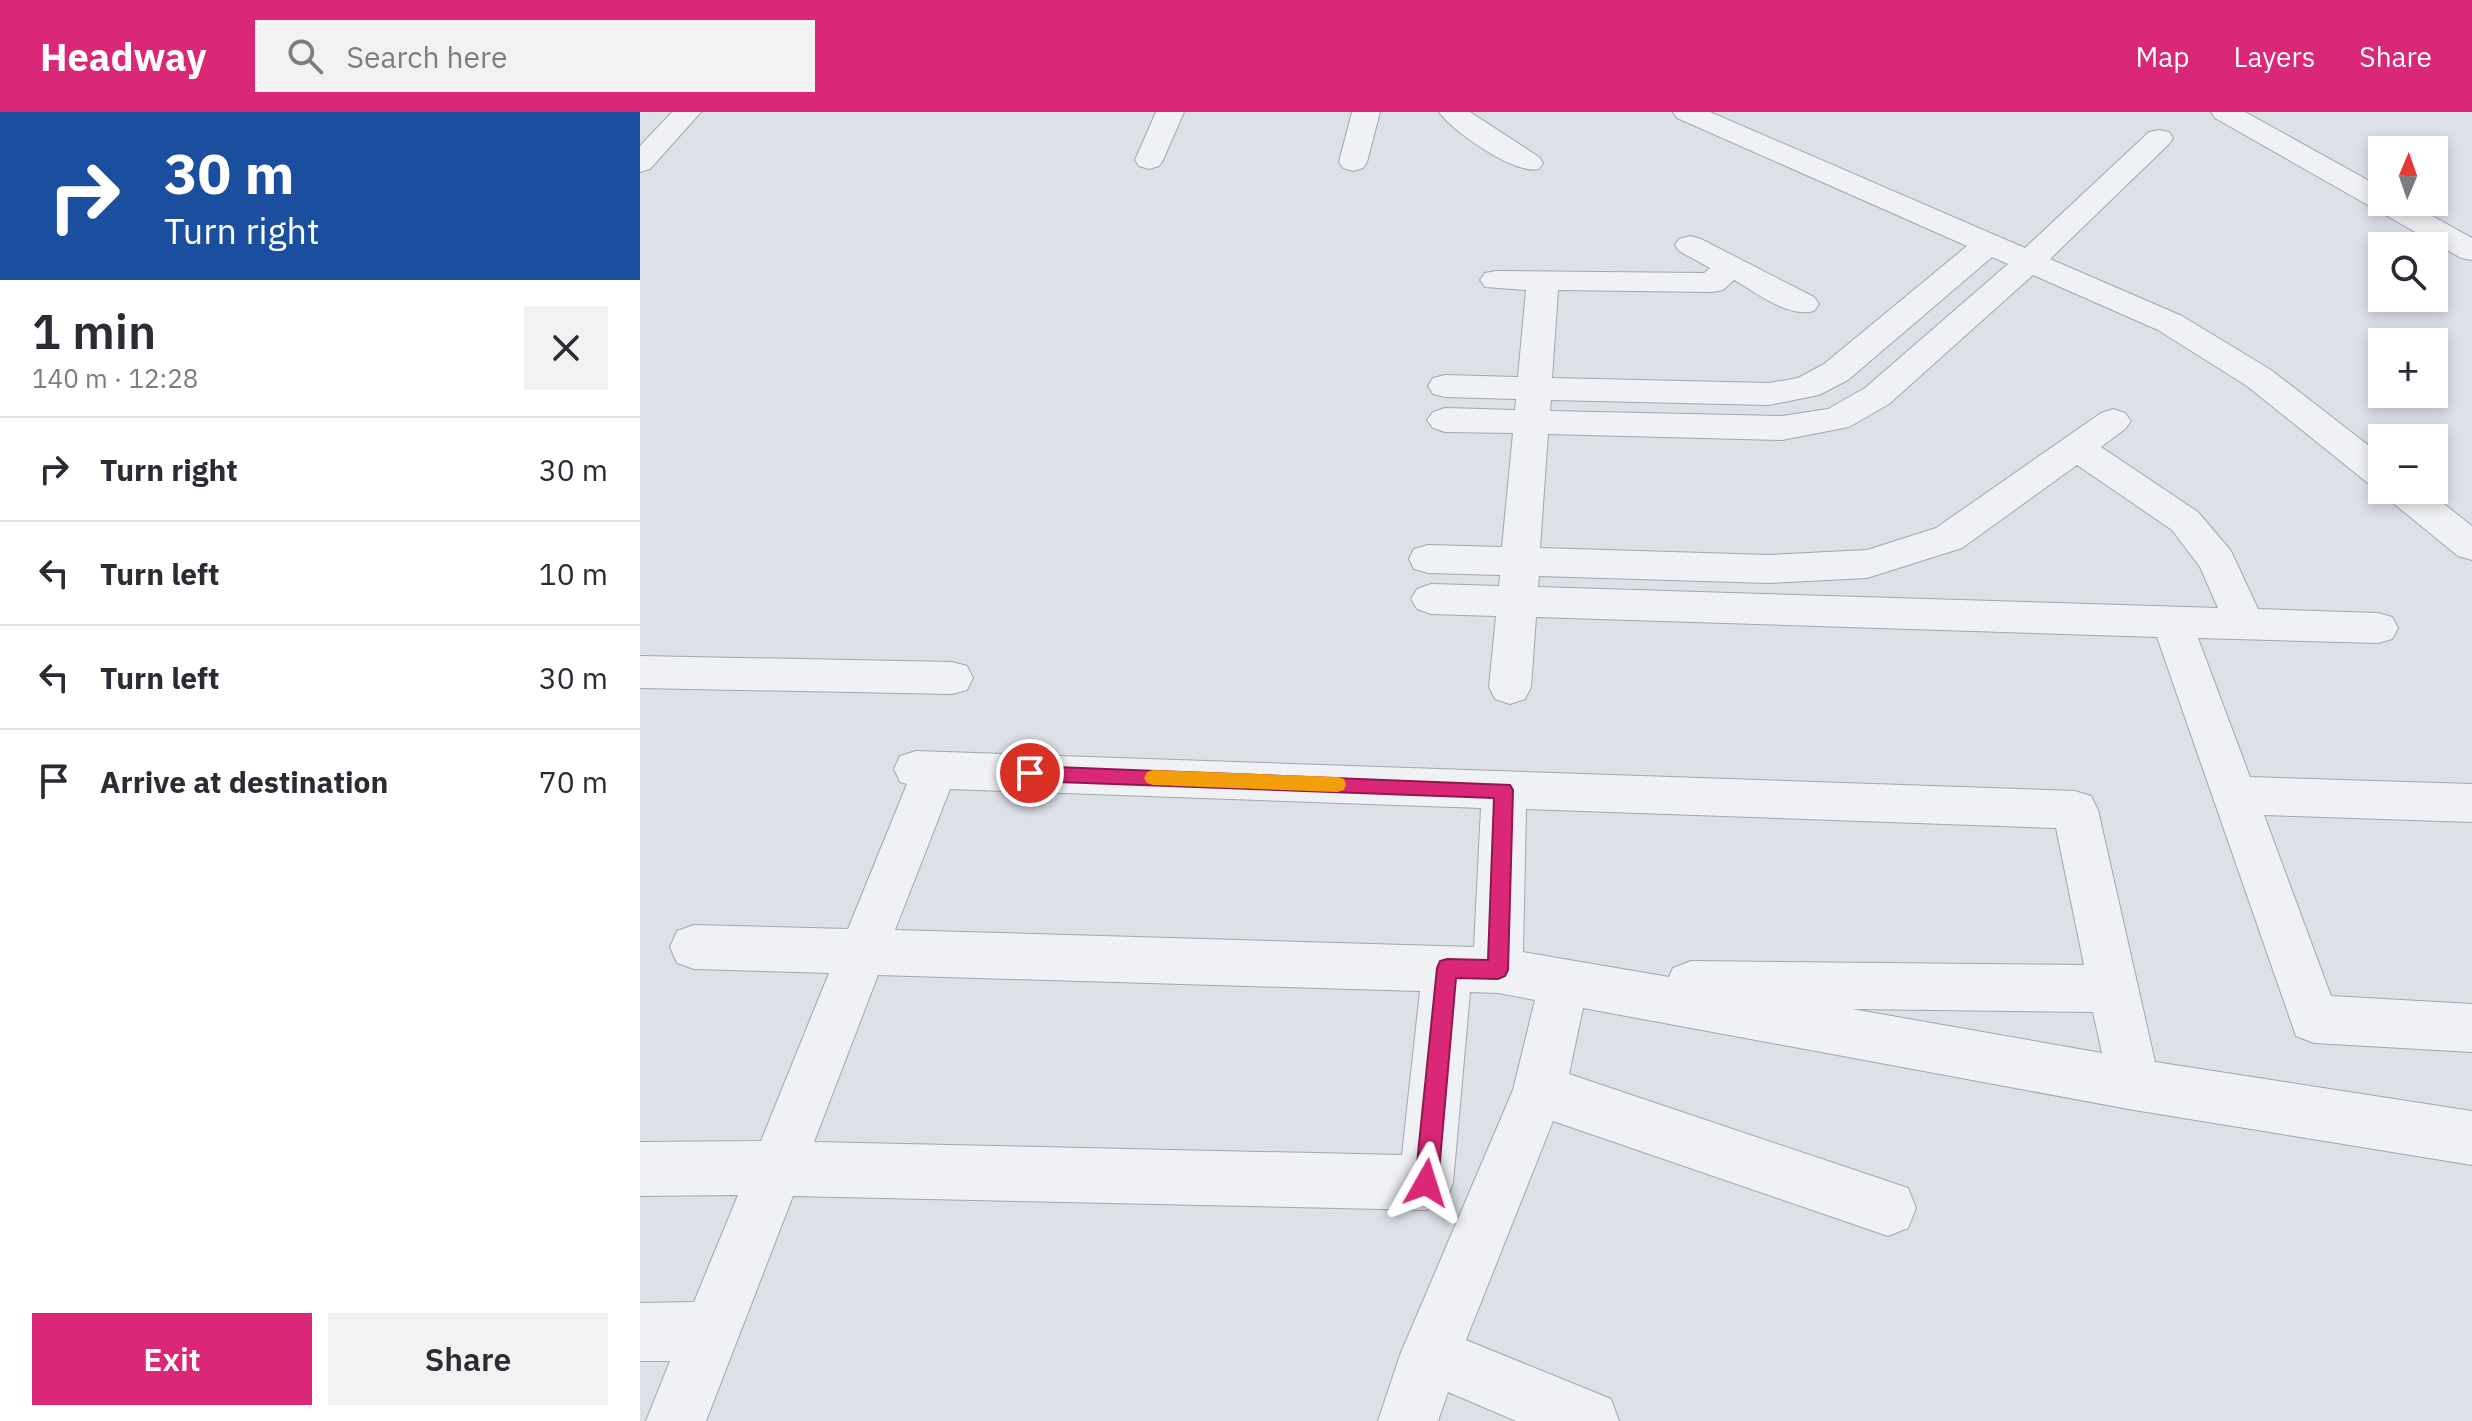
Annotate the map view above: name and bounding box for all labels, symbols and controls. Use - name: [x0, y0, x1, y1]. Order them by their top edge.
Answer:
- search box: [255, 20, 815, 92]
- text: Headway: [40, 32, 207, 81]
- icon: search: [283, 34, 327, 78]
- text: Search here: [347, 37, 507, 76]
- text: Map: [2135, 38, 2189, 75]
- text: Layers: [2233, 38, 2315, 75]
- text: Share: [2359, 38, 2432, 75]
- north arrow: [2368, 136, 2448, 216]
- map controls: [2368, 136, 2448, 504]
- text: 30 m: [164, 137, 294, 209]
- icon: right: [32, 144, 136, 248]
- text: Turn right: [164, 207, 320, 254]
- button: search: [2368, 232, 2448, 312]
- text: 1 min: [32, 300, 156, 362]
- button: close: [524, 306, 608, 390]
- button: +: [2368, 328, 2448, 408]
- text: 140 m · 12:28: [32, 361, 198, 395]
- button: −: [2368, 424, 2448, 504]
- icon: right: [32, 447, 76, 491]
- text: Turn right: [100, 450, 238, 489]
- text: 30 m: [539, 450, 608, 489]
- icon: left: [32, 551, 76, 595]
- text: Turn left: [100, 554, 219, 593]
- text: 10 m: [539, 554, 608, 593]
- icon: left: [32, 655, 76, 699]
- text: Turn left: [100, 658, 219, 697]
- text: 30 m: [539, 658, 608, 697]
- pin: [996, 739, 1064, 807]
- icon: arrive: [1008, 751, 1052, 795]
- icon: arrive: [32, 759, 76, 803]
- text: Arrive at destination: [100, 762, 388, 801]
- text: 70 m: [539, 762, 608, 801]
- position arrow: [1384, 1141, 1468, 1225]
- button: Exit: [32, 1313, 312, 1405]
- button: Share: [328, 1313, 608, 1405]

